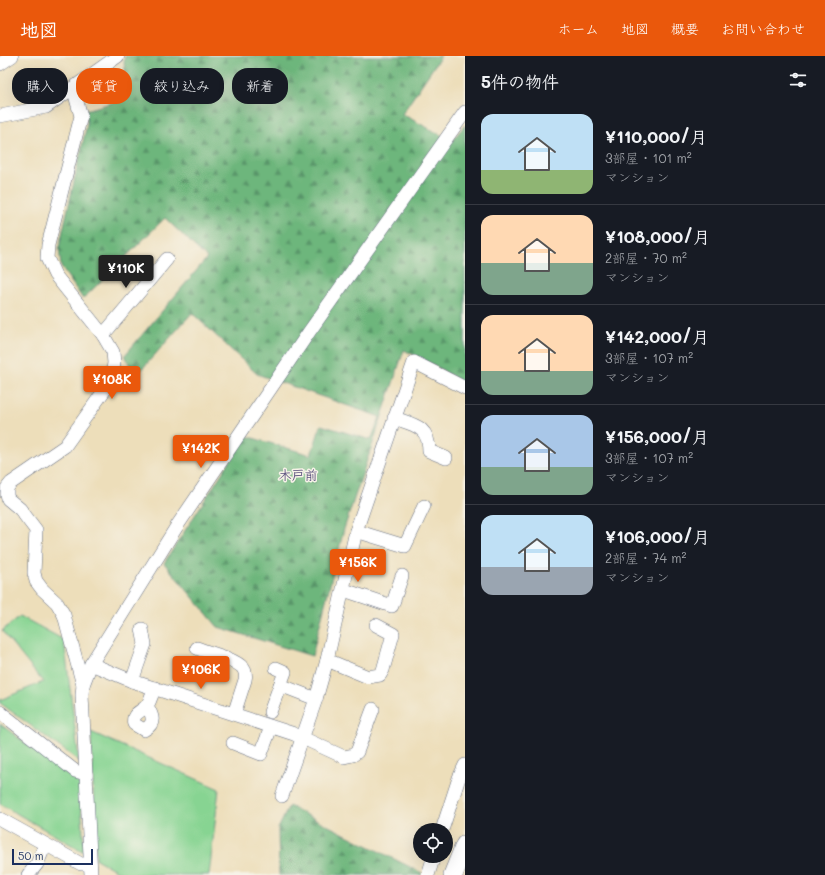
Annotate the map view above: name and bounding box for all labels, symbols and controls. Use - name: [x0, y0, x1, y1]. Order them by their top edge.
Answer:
- text: 地図: [20, 17, 58, 42]
- text: ホーム: [558, 19, 599, 38]
- text: 地図: [621, 19, 649, 38]
- text: 概要: [671, 19, 699, 38]
- text: お問い合わせ: [721, 19, 805, 38]
- chip: 購入: [12, 68, 68, 104]
- chip: 賃貸: [76, 68, 132, 104]
- chip: 絞り込み: [140, 68, 224, 104]
- chip: 新着: [232, 68, 288, 104]
- icon: filters: [787, 69, 809, 91]
- text: 5件の物件: [481, 70, 559, 92]
- text: ¥110,000/月: [605, 125, 707, 147]
- icon: home: [513, 130, 561, 178]
- text: 3部屋 · 101 m²: [605, 149, 692, 166]
- text: マンション: [605, 168, 669, 185]
- text: ¥108,000/月: [605, 225, 710, 247]
- icon: home: [513, 231, 561, 279]
- text: 2部屋 · 70 m²: [605, 249, 687, 266]
- pin: ¥110K: [98, 255, 154, 289]
- text: ¥110K: [108, 259, 144, 276]
- text: マンション: [605, 268, 669, 285]
- text: ¥142,000/月: [605, 325, 709, 347]
- icon: home: [513, 331, 561, 379]
- text: 3部屋 · 107 m²: [605, 349, 693, 366]
- pin: ¥108K: [84, 366, 140, 400]
- text: マンション: [605, 368, 669, 385]
- text: ¥108K: [92, 370, 132, 387]
- text: ¥156,000/月: [605, 425, 709, 447]
- icon: home: [513, 431, 561, 479]
- pin: ¥142K: [173, 435, 229, 469]
- text: ¥142K: [182, 439, 220, 456]
- text: 3部屋 · 107 m²: [605, 449, 693, 466]
- district label: 木戸前: [278, 466, 318, 483]
- text: マンション: [605, 468, 669, 485]
- text: ¥106,000/月: [605, 525, 710, 547]
- icon: home: [513, 531, 561, 579]
- pin: ¥156K: [330, 549, 386, 583]
- text: 2部屋 · 74 m²: [605, 549, 687, 566]
- text: ¥156K: [339, 553, 377, 570]
- text: マンション: [605, 568, 669, 585]
- pin: ¥106K: [173, 656, 229, 690]
- text: ¥106K: [181, 660, 221, 677]
- map controls: [413, 823, 453, 863]
- button: locate: [413, 823, 453, 863]
- scale bar: [12, 847, 93, 866]
- text: 50 m: [18, 848, 44, 863]

